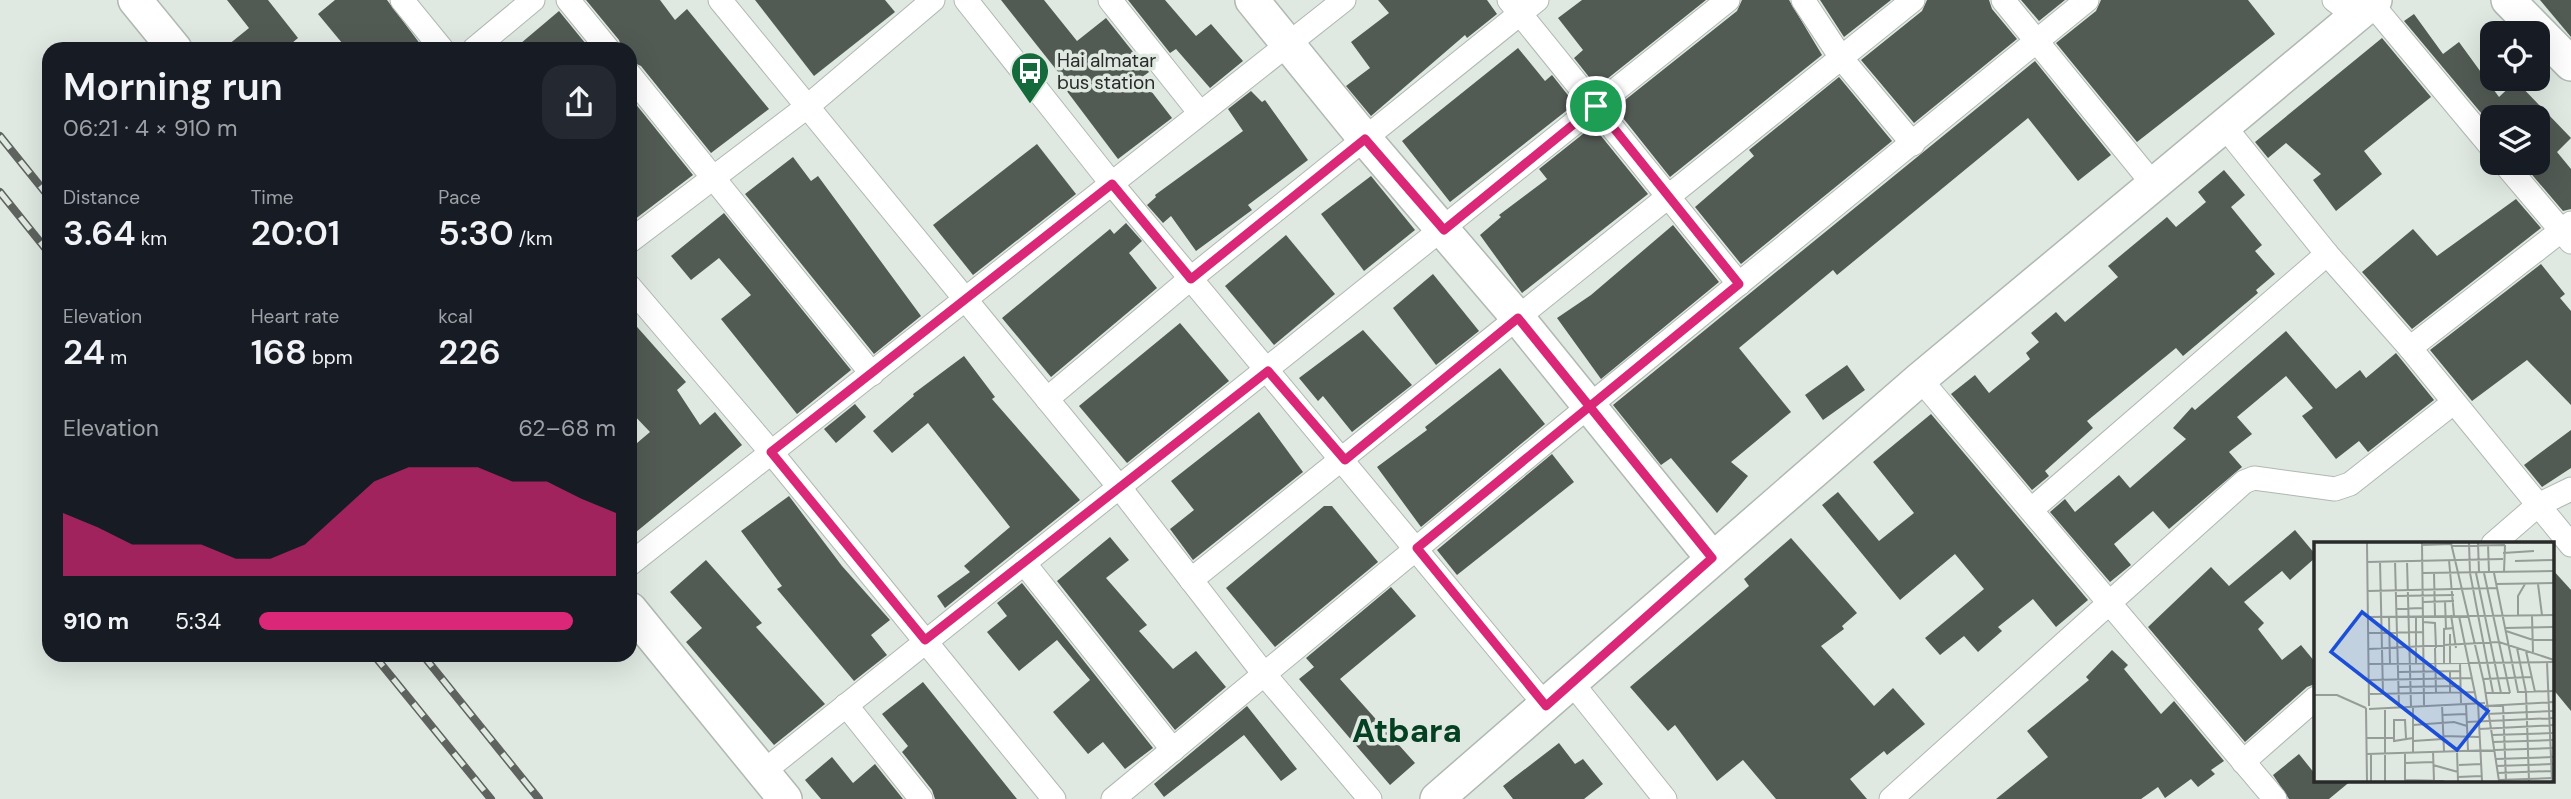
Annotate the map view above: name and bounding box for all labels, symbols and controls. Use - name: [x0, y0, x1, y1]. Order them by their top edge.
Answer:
- map controls: [2480, 21, 2550, 175]
- button: locate: [2480, 21, 2550, 91]
- place label: Hai almatar bus station: [1057, 48, 1156, 95]
- bus stop icon: Hai almatar bus station: [1009, 50, 1051, 105]
- text: Morning run: [63, 62, 283, 112]
- button: share: [542, 65, 616, 139]
- pin: [1566, 76, 1626, 136]
- icon: arrive: [1577, 87, 1615, 125]
- button: layers: [2480, 105, 2550, 175]
- text: 06:21 · 4 × 910 m: [63, 113, 237, 143]
- text: Distance: [63, 185, 140, 210]
- text: Time: [251, 185, 294, 210]
- text: Pace: [438, 185, 481, 210]
- text: 3.64: [63, 210, 136, 256]
- text: 20:01: [251, 210, 340, 256]
- text: 5:30: [438, 210, 514, 256]
- text: km: [136, 226, 167, 251]
- text: /km: [514, 226, 553, 251]
- text: Elevation: [63, 304, 142, 329]
- text: Heart rate: [251, 304, 339, 329]
- text: kcal: [438, 304, 473, 329]
- text: 24: [63, 329, 105, 375]
- text: 168: [251, 329, 307, 375]
- text: 226: [438, 329, 501, 375]
- text: m: [105, 345, 127, 370]
- text: bpm: [307, 345, 353, 370]
- text: Elevation: [63, 413, 159, 443]
- text: 62–68 m: [518, 413, 616, 443]
- inset map: [2314, 542, 2554, 782]
- text: 910 m: [63, 606, 129, 636]
- text: 5:34: [175, 606, 221, 636]
- district label: Atbara: [1352, 709, 1462, 752]

